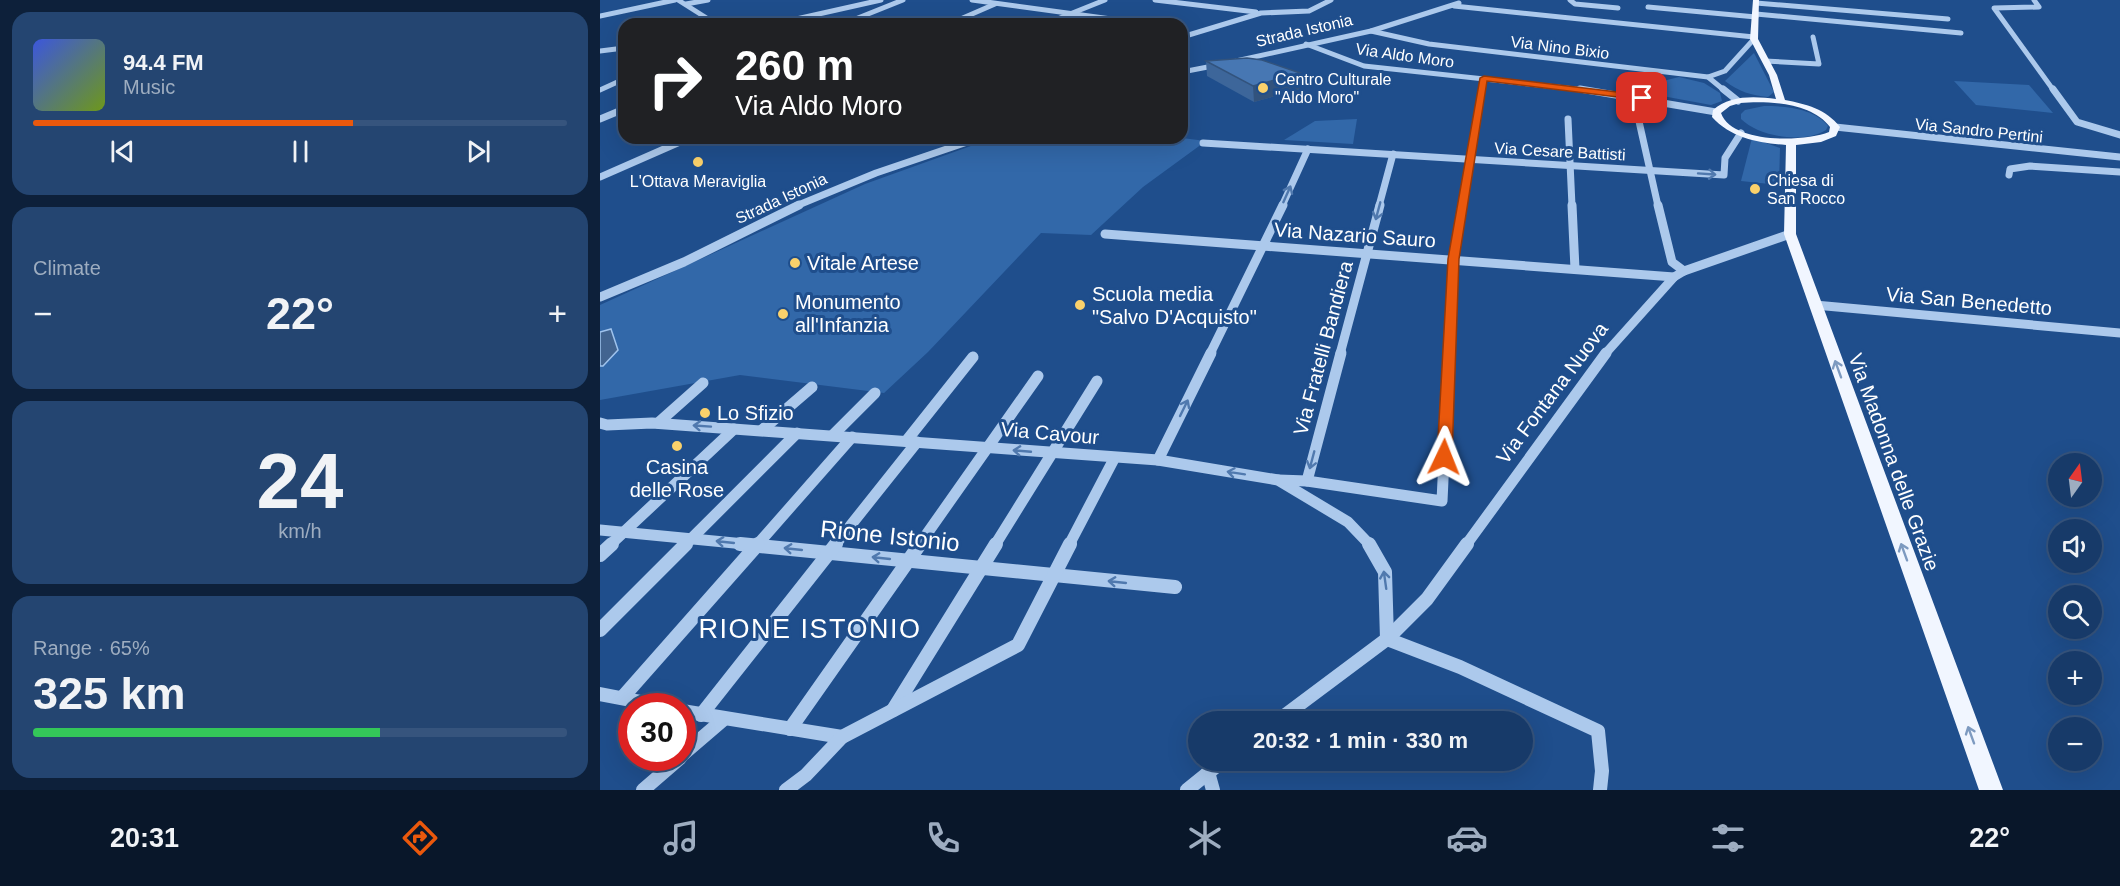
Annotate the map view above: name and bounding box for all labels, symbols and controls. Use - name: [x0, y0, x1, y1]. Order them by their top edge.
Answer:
- street label: Strada Istonia: [1254, 11, 1354, 50]
- street label: Via Nino Bixio: [1510, 33, 1610, 62]
- street label: Via Aldo Moro: [1355, 40, 1455, 71]
- icon: right: [636, 42, 714, 120]
- text: 260 m: [735, 42, 854, 89]
- text: 94.4 FM: [123, 50, 204, 75]
- place label: Centro Culturale "Aldo Moro": [1275, 71, 1392, 106]
- pin: [1616, 72, 1667, 123]
- text: Music: [123, 76, 175, 98]
- marker: Centro Culturale "Aldo Moro": [1256, 81, 1270, 95]
- icon: arrive: [1625, 81, 1658, 114]
- text: Via Aldo Moro: [735, 91, 903, 121]
- street label: Via Sandro Pertini: [1914, 115, 2044, 146]
- icon: previous: [106, 135, 139, 168]
- icon: pause: [284, 135, 317, 168]
- icon: next: [462, 135, 495, 168]
- street label: Via Cesare Battisti: [1494, 140, 1626, 163]
- marker: L'Ottava Meraviglia: [691, 155, 705, 169]
- one-way arrow: [1696, 169, 1716, 180]
- street label: Strada Istonia: [733, 170, 830, 227]
- place label: Chiesa di San Rocco: [1767, 172, 1845, 207]
- place label: L'Ottava Meraviglia: [630, 173, 766, 190]
- marker: Chiesa di San Rocco: [1748, 182, 1762, 196]
- one-way arrow: [1282, 186, 1294, 204]
- one-way arrow: [1372, 201, 1383, 220]
- street label: Via Nazario Sauro: [1273, 218, 1437, 252]
- place label: Vitale Artese: [807, 252, 919, 274]
- marker: Vitale Artese: [788, 256, 802, 270]
- text: Climate: [33, 257, 101, 279]
- street label: Via Fratelli Bandiera: [1289, 258, 1357, 438]
- place label: Scuola media "Salvo D'Acquisto": [1092, 283, 1257, 328]
- street label: Via San Benedetto: [1885, 283, 2053, 319]
- text: 22°: [266, 288, 334, 339]
- place label: Monumento all'Infanzia: [795, 291, 901, 336]
- text: −: [33, 295, 52, 332]
- text: +: [548, 295, 567, 332]
- marker: Scuola media "Salvo D'Acquisto": [1073, 298, 1087, 312]
- marker: Monumento all'Infanzia: [776, 307, 790, 321]
- street label: Via Fontana Nuova: [1492, 317, 1613, 468]
- street label: Via Madonna delle Grazie: [1844, 350, 1944, 574]
- one-way arrow: [1831, 360, 1842, 378]
- one-way arrow: [1179, 399, 1190, 417]
- place label: Lo Sfizio: [717, 402, 794, 424]
- marker: Lo Sfizio: [698, 406, 712, 420]
- street label: Via Cavour: [1000, 418, 1100, 448]
- one-way arrow: [692, 421, 712, 432]
- position arrow: [1412, 425, 1476, 489]
- text: 24: [257, 437, 343, 525]
- marker: Casina delle Rose: [670, 439, 684, 453]
- one-way arrow: [1012, 445, 1032, 456]
- one-way arrow: [1306, 451, 1318, 470]
- north arrow: [2048, 453, 2102, 507]
- map controls: [2048, 453, 2102, 771]
- place label: Casina delle Rose: [630, 456, 724, 501]
- one-way arrow: [1227, 467, 1247, 478]
- street label: Rione Istonio: [819, 515, 961, 556]
- button: sound: [2048, 519, 2102, 573]
- text: km/h: [278, 520, 322, 542]
- one-way arrow: [716, 536, 736, 547]
- one-way arrow: [784, 543, 804, 554]
- one-way arrow: [1898, 543, 1909, 562]
- one-way arrow: [872, 552, 892, 563]
- one-way arrow: [1380, 571, 1391, 591]
- one-way arrow: [1108, 576, 1127, 587]
- button: search: [2048, 585, 2102, 639]
- district label: RIONE ISTONIO: [698, 614, 922, 644]
- text: Range · 65%: [33, 637, 150, 659]
- button: +: [2048, 651, 2102, 705]
- text: 325 km: [33, 668, 186, 719]
- speed limit sign: 30: [618, 693, 696, 771]
- button: −: [2048, 717, 2102, 771]
- one-way arrow: [1965, 726, 1976, 745]
- text: 20:32 · 1 min · 330 m: [1253, 728, 1468, 753]
- icon: directions: [399, 817, 441, 859]
- icon: music: [660, 817, 702, 859]
- icon: phone: [922, 817, 964, 859]
- icon: climate: [1184, 817, 1226, 859]
- icon: car: [1446, 817, 1488, 859]
- icon: filters: [1707, 817, 1749, 859]
- text: 20:31: [110, 823, 179, 853]
- text: 22°: [1969, 823, 2010, 853]

